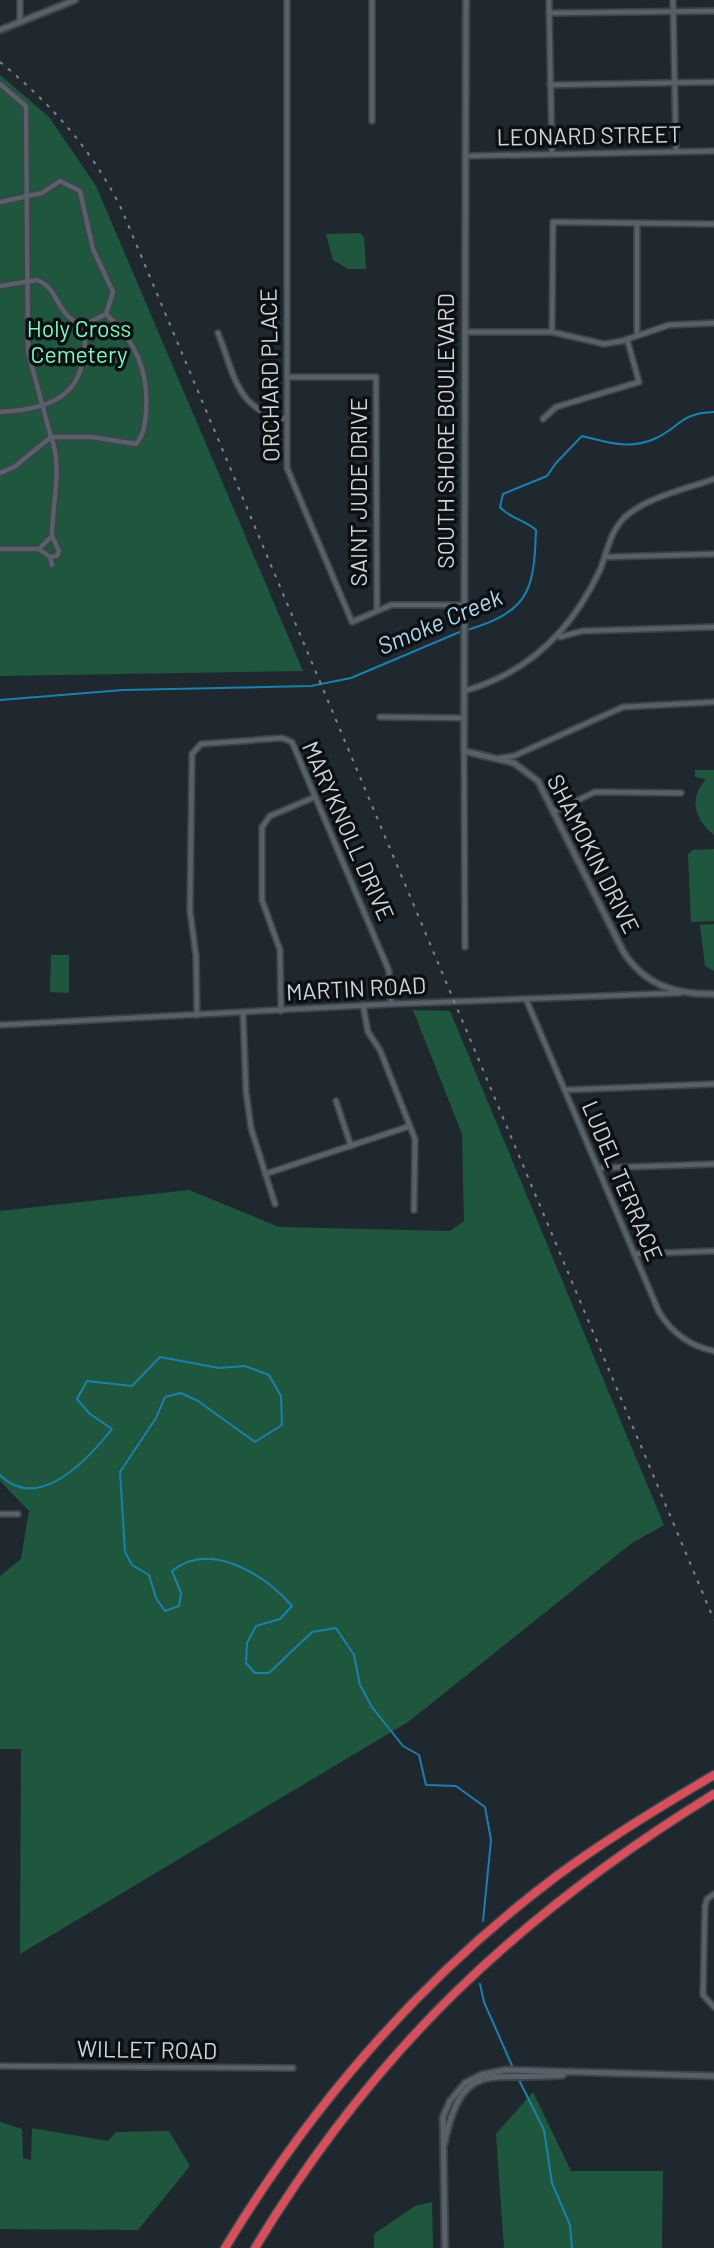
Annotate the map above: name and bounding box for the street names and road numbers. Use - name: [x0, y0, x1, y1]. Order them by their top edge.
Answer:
- street label: LEONARD STREET: [496, 119, 682, 151]
- street label: ORCHARD PLACE: [253, 288, 285, 462]
- street label: SOUTH SHORE BOULEVARD: [431, 293, 459, 569]
- street label: SAINT JUDE DRIVE: [344, 398, 372, 586]
- street label: MARYKNOLL DRIVE: [297, 737, 401, 925]
- street label: SHAMOKIN DRIVE: [542, 769, 646, 938]
- street label: MARTIN ROAD: [285, 970, 427, 1006]
- street label: LUDEL TERRACE: [577, 1096, 669, 1265]
- street label: WILLET ROAD: [77, 2034, 217, 2064]

